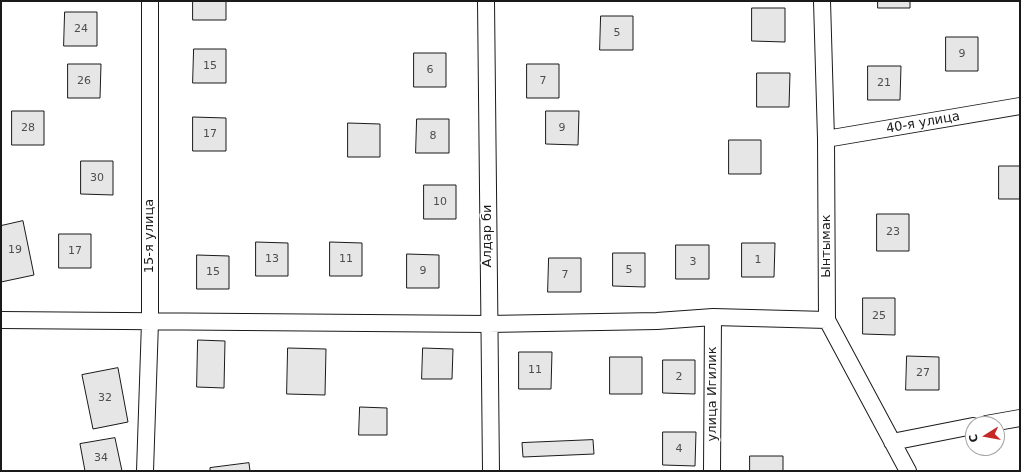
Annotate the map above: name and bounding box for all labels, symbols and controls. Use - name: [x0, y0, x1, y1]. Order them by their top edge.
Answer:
- house number: 24: [74, 22, 88, 36]
- house number: 5: [614, 26, 620, 40]
- house number: 9: [959, 47, 965, 61]
- house number: 15: [203, 59, 217, 73]
- house number: 6: [427, 63, 433, 77]
- house number: 26: [77, 74, 91, 88]
- house number: 7: [540, 74, 546, 88]
- house number: 21: [877, 76, 891, 90]
- street label: 40-я улица: [885, 109, 961, 137]
- house number: 28: [21, 121, 35, 135]
- house number: 9: [559, 121, 565, 135]
- house number: 17: [203, 127, 217, 141]
- house number: 8: [430, 129, 436, 143]
- house number: 30: [90, 171, 104, 185]
- house number: 10: [433, 195, 447, 209]
- street label: 15-я улица: [142, 199, 158, 273]
- street label: Алдар би: [480, 204, 496, 268]
- street label: Ынтымак: [819, 214, 835, 278]
- house number: 23: [886, 225, 900, 239]
- house number: 19: [8, 243, 22, 257]
- house number: 17: [68, 244, 82, 258]
- house number: 13: [265, 252, 279, 266]
- house number: 11: [339, 252, 353, 266]
- house number: 1: [755, 253, 761, 267]
- house number: 3: [690, 255, 696, 269]
- house number: 5: [626, 263, 632, 277]
- house number: 9: [420, 264, 426, 278]
- house number: 15: [206, 265, 220, 279]
- house number: 7: [562, 268, 568, 282]
- house number: 25: [872, 309, 886, 323]
- street label: улица Игилик: [705, 346, 721, 442]
- house number: 11: [528, 363, 542, 377]
- house number: 27: [916, 366, 930, 380]
- house number: 2: [676, 370, 682, 384]
- house number: 32: [98, 391, 112, 405]
- north arrow: [965, 416, 1005, 456]
- text: С: [967, 433, 981, 443]
- house number: 4: [676, 442, 682, 456]
- house number: 34: [94, 451, 108, 465]

